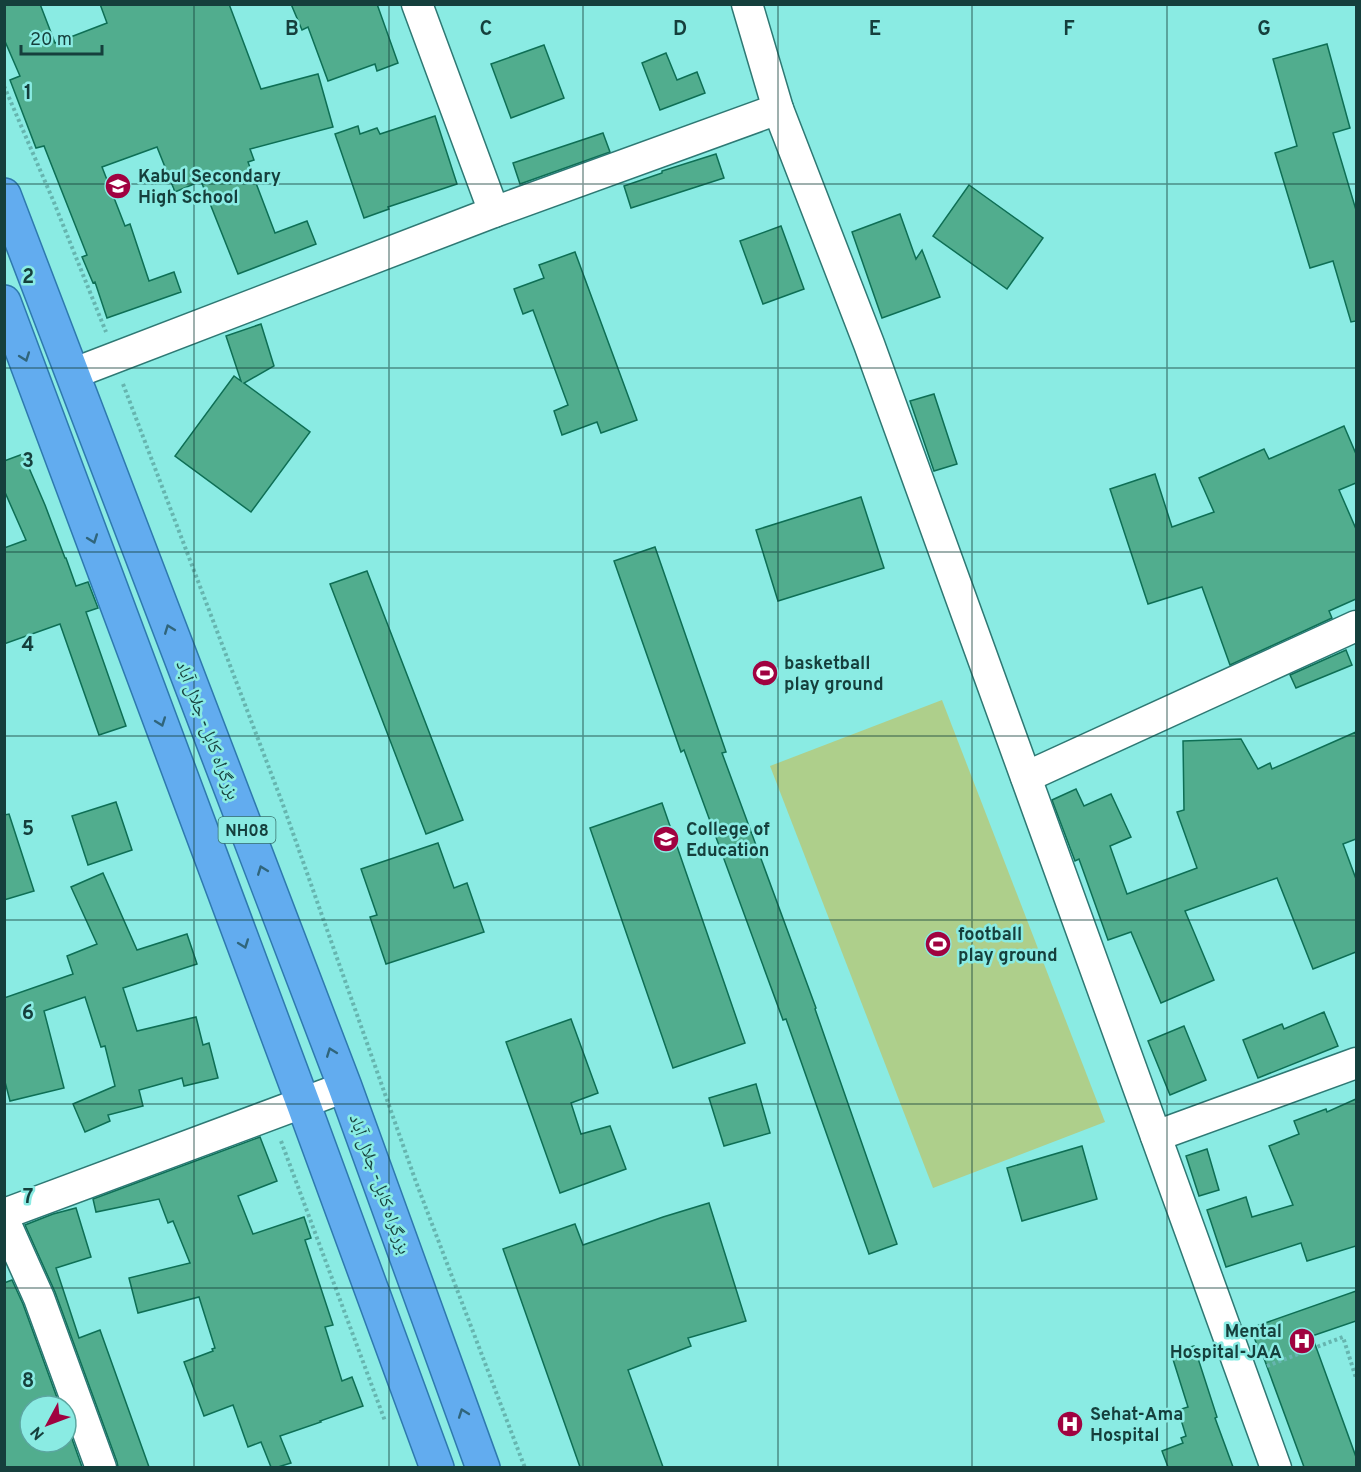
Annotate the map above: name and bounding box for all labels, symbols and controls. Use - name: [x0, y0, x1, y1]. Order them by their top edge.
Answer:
- text: B: [285, 17, 299, 43]
- text: C: [480, 17, 492, 43]
- text: D: [673, 17, 687, 43]
- text: E: [869, 17, 881, 43]
- text: F: [1063, 17, 1075, 43]
- text: G: [1257, 17, 1271, 43]
- scale bar: [21, 18, 102, 56]
- text: 20 m: [30, 29, 72, 52]
- text: 1: [24, 81, 32, 107]
- place label: Kabul Secondary High School: [138, 166, 281, 210]
- school or university icon: Kabul Secondary High School: [103, 171, 133, 201]
- text: 2: [22, 265, 34, 291]
- one-way arrow: [18, 351, 30, 362]
- text: 3: [22, 449, 34, 475]
- one-way arrow: [86, 533, 98, 544]
- one-way arrow: [164, 624, 177, 635]
- text: 4: [22, 633, 34, 659]
- place label: basketball play ground: [784, 653, 884, 697]
- street label: بزرگراه کابل- جلال آباد: [169, 658, 244, 804]
- sports icon: basketball play ground: [750, 658, 780, 688]
- one-way arrow: [154, 716, 167, 727]
- text: 5: [22, 817, 34, 843]
- road number: NH08: [218, 817, 276, 843]
- place label: College of Education: [686, 819, 770, 863]
- school or university icon: College of Education: [651, 824, 681, 854]
- one-way arrow: [256, 865, 269, 876]
- place label: football play ground: [958, 924, 1058, 968]
- sports icon: football play ground: [923, 929, 953, 959]
- one-way arrow: [237, 938, 249, 949]
- text: 6: [22, 1001, 34, 1027]
- one-way arrow: [326, 1047, 339, 1058]
- street label: بزرگراه کابل- جلال آباد: [343, 1111, 415, 1258]
- text: 7: [23, 1185, 33, 1211]
- place label: Mental Hospital-JAA: [1170, 1321, 1282, 1365]
- hospital icon: Mental Hospital-JAA: [1287, 1326, 1317, 1356]
- text: 8: [22, 1369, 34, 1395]
- north arrow: [18, 1394, 78, 1454]
- place label: Sehat-Ama Hospital: [1090, 1404, 1183, 1448]
- one-way arrow: [458, 1408, 470, 1419]
- hospital icon: Sehat-Ama Hospital: [1055, 1409, 1085, 1439]
- text: N: [27, 1422, 50, 1443]

